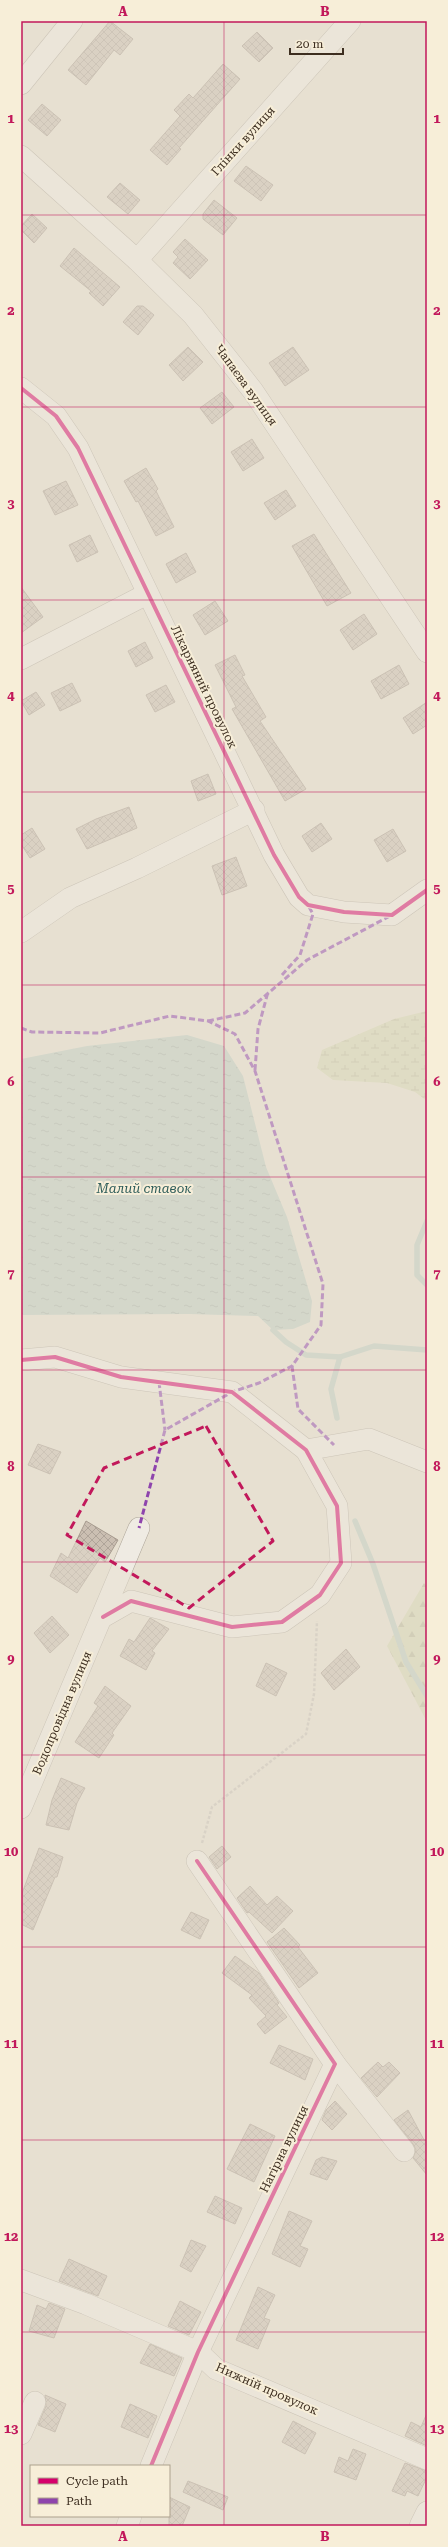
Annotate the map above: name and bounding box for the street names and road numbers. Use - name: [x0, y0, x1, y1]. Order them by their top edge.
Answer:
- street label: Глінки вулиця: [208, 103, 278, 178]
- street label: Чапаєва вулиця: [212, 342, 280, 428]
- street label: Лікарняний провулок: [168, 623, 240, 751]
- street label: Водопровідна вулиця: [30, 1649, 94, 1777]
- street label: Нагірна вулиця: [257, 2103, 311, 2195]
- street label: Нижній провулок: [214, 2360, 321, 2418]

